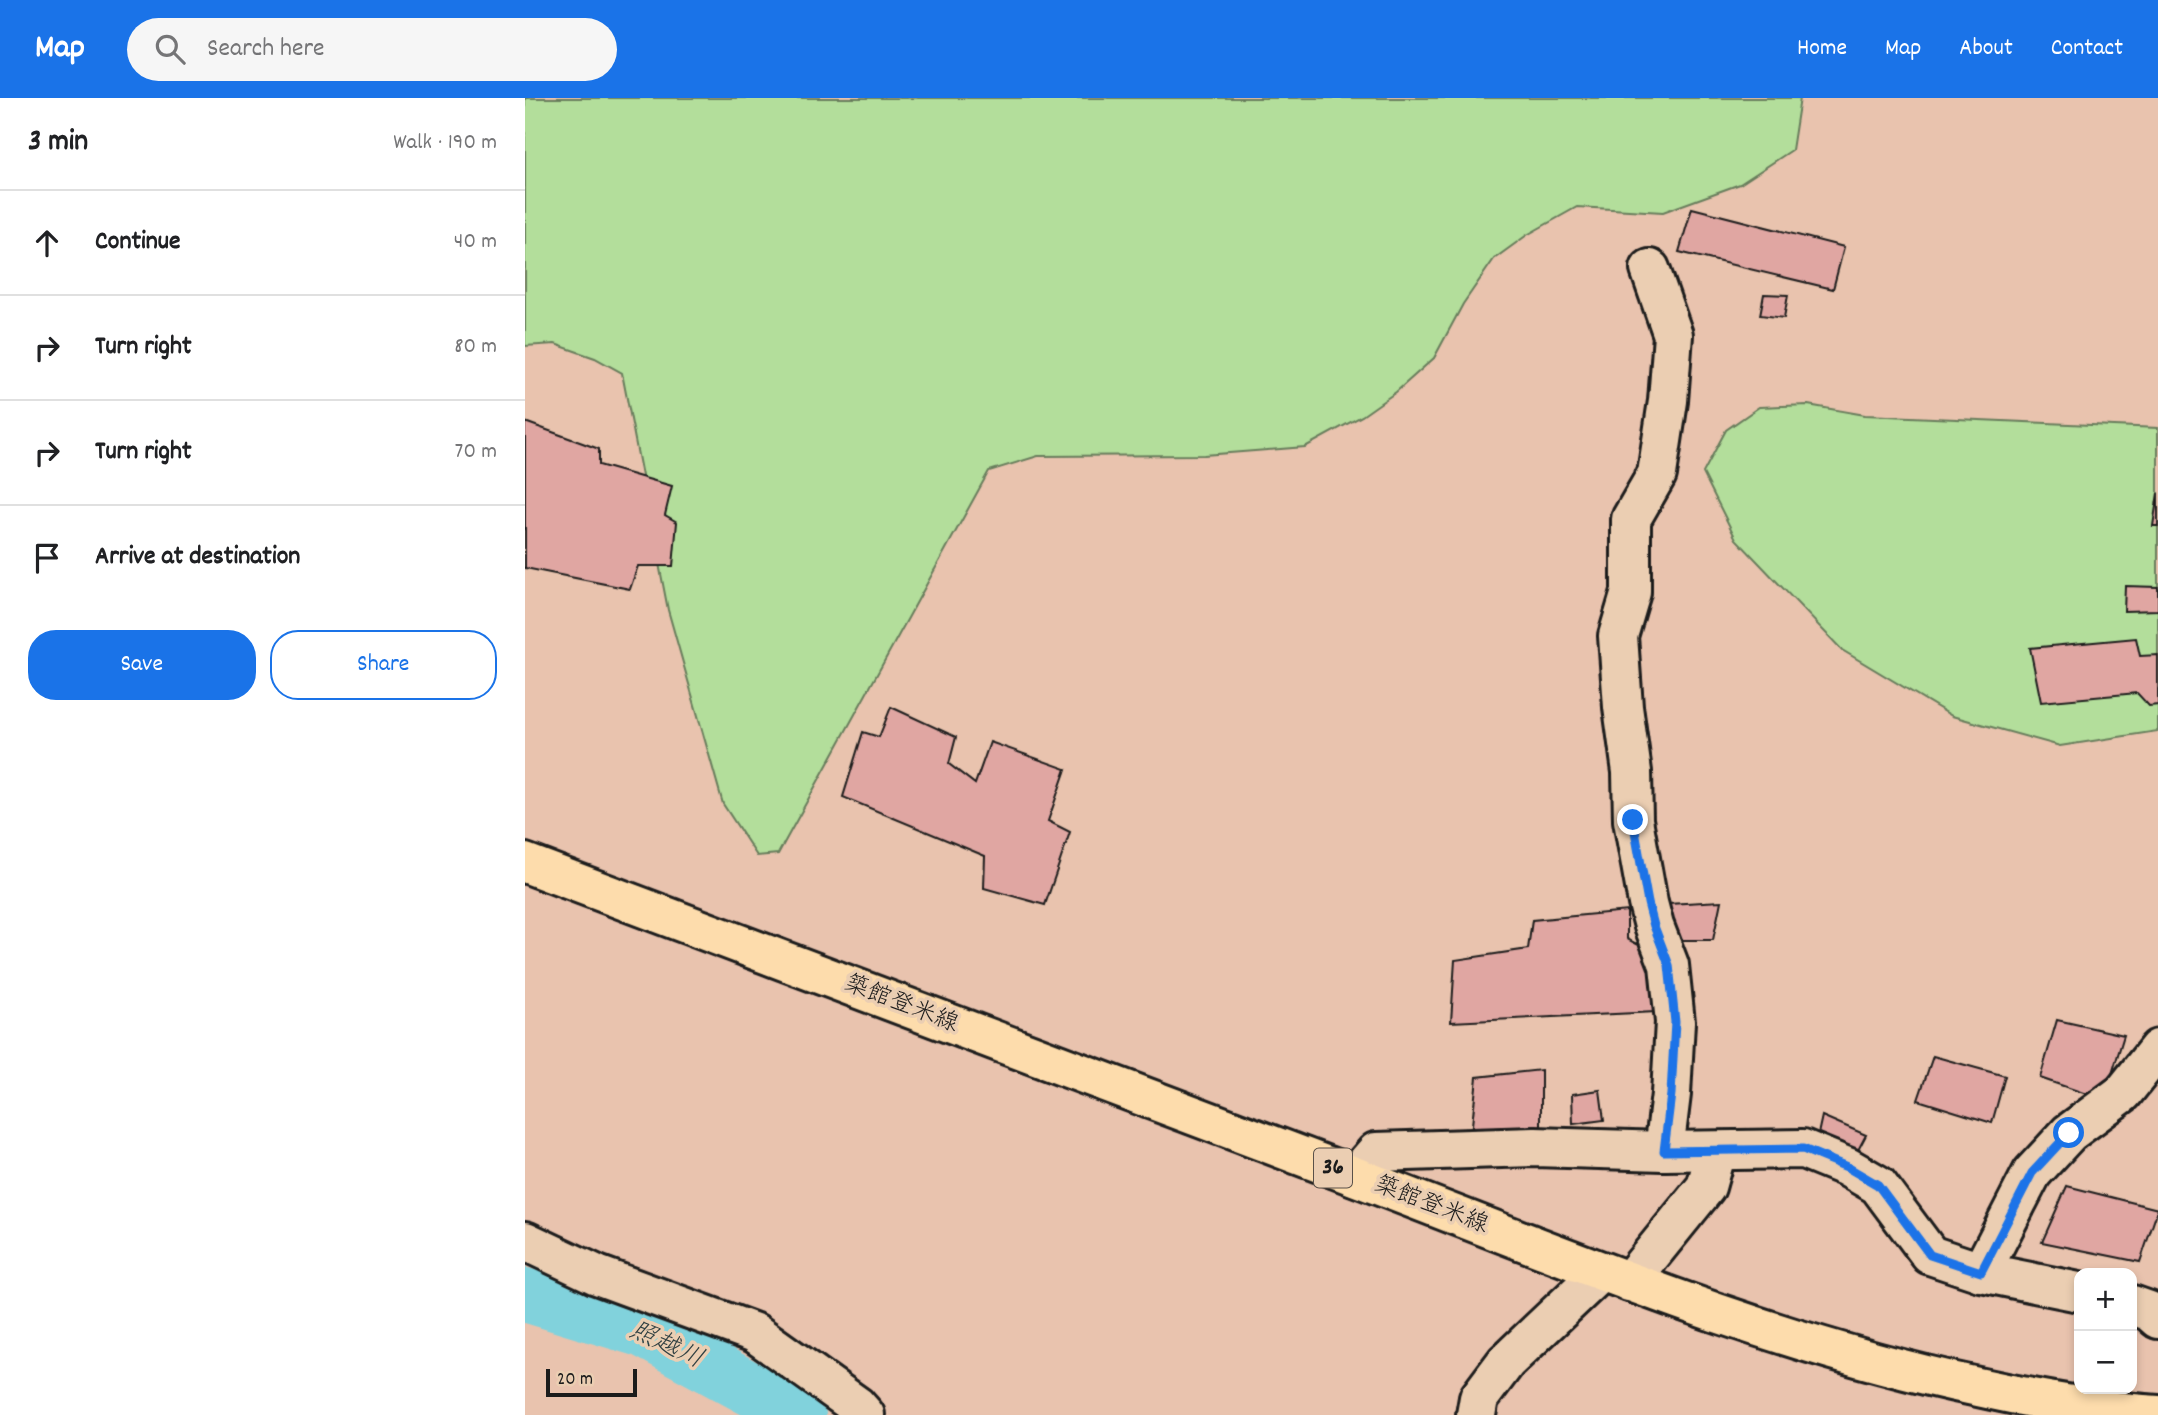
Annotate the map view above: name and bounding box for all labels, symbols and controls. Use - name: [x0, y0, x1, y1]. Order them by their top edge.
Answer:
- search box: [127, 18, 617, 81]
- text: Map: [35, 26, 85, 73]
- icon: search: [151, 30, 189, 68]
- text: Search here: [207, 31, 325, 68]
- text: Home: [1797, 32, 1847, 66]
- text: Map: [1885, 32, 1921, 66]
- text: About: [1959, 32, 2013, 66]
- text: Contact: [2051, 32, 2123, 66]
- text: 3 min: [28, 122, 88, 165]
- text: Walk · 190 m: [393, 127, 497, 160]
- icon: ahead: [28, 224, 66, 262]
- text: Continue: [95, 224, 180, 261]
- text: 40 m: [454, 226, 497, 259]
- icon: right: [28, 329, 66, 367]
- text: Turn right: [95, 329, 192, 366]
- text: 80 m: [454, 331, 497, 364]
- icon: right: [28, 434, 66, 472]
- text: Turn right: [95, 434, 192, 471]
- text: 70 m: [455, 436, 497, 469]
- icon: arrive: [28, 539, 66, 577]
- text: Arrive at destination: [95, 539, 300, 576]
- button: Save: [28, 630, 256, 700]
- button: Share: [270, 630, 497, 700]
- route end: [1617, 804, 1648, 835]
- street label: 築館登米線: [839, 968, 963, 1042]
- route start: [2053, 1117, 2084, 1148]
- road number: 36: [1314, 1148, 1352, 1188]
- street label: 築館登米線: [1369, 1169, 1493, 1243]
- map controls: [2074, 1268, 2137, 1394]
- button: +: [2074, 1268, 2137, 1331]
- water label: 照越川: [623, 1313, 709, 1379]
- button: −: [2074, 1331, 2137, 1394]
- scale bar: [546, 1366, 637, 1398]
- text: 20 m: [557, 1367, 593, 1394]

